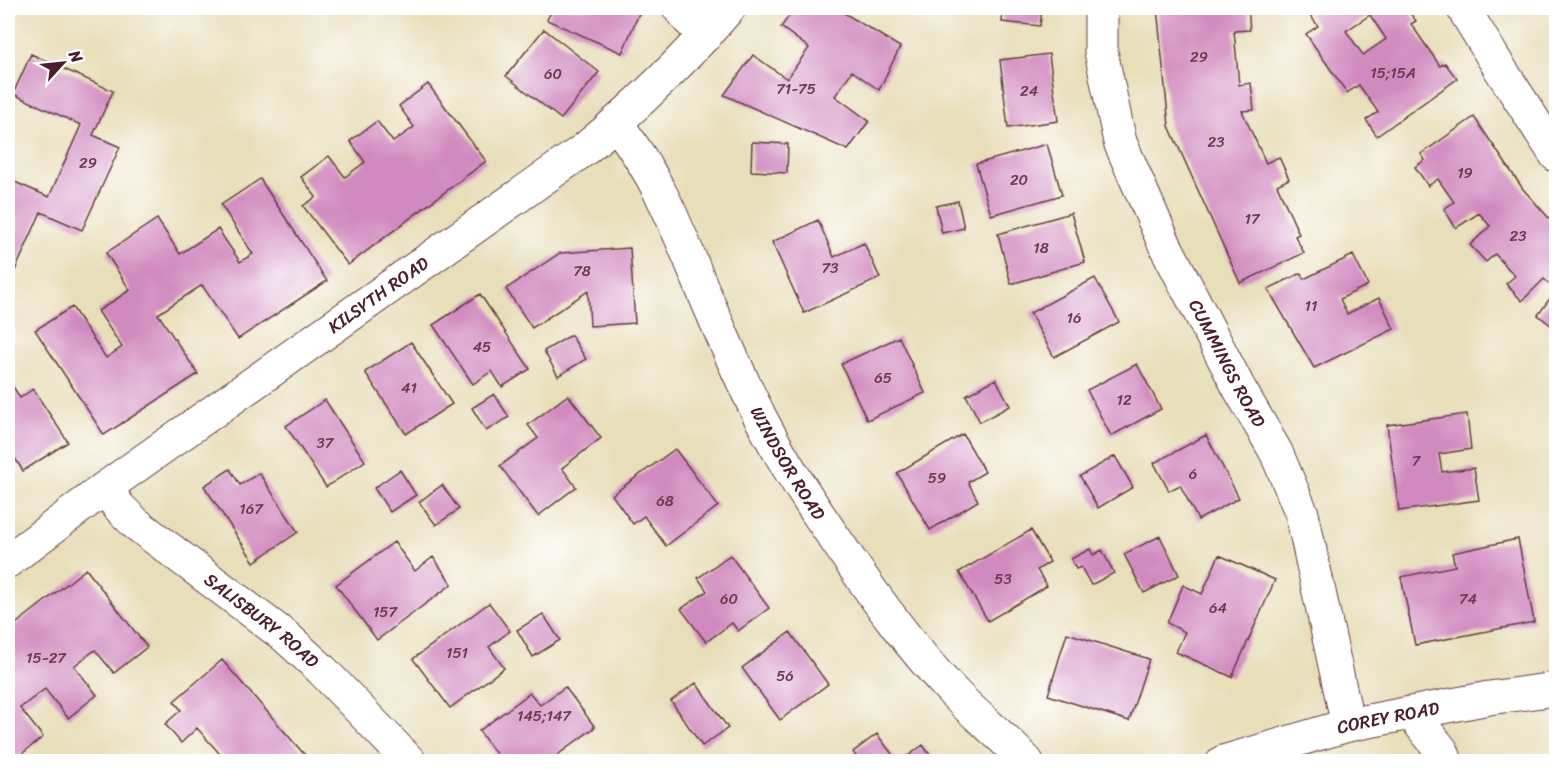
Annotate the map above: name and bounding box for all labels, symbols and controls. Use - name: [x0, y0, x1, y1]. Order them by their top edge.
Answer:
- north arrow: [33, 33, 93, 93]
- text: N: [60, 44, 92, 69]
- house number: 29: [1190, 44, 1208, 70]
- house number: 15;15A: [1370, 60, 1416, 86]
- house number: 60: [544, 61, 562, 87]
- house number: 71-75: [776, 76, 816, 102]
- house number: 24: [1020, 78, 1038, 104]
- house number: 23: [1208, 129, 1224, 155]
- house number: 29: [79, 150, 97, 176]
- house number: 19: [1457, 160, 1473, 186]
- house number: 20: [1010, 167, 1028, 193]
- house number: 17: [1244, 206, 1261, 232]
- house number: 23: [1510, 223, 1526, 249]
- house number: 18: [1033, 235, 1049, 261]
- street label: KILSYTH ROAD: [321, 248, 436, 342]
- house number: 73: [822, 255, 838, 281]
- house number: 78: [573, 258, 591, 284]
- street label: CUMMINGS ROAD: [1180, 293, 1275, 434]
- house number: 11: [1305, 293, 1317, 319]
- house number: 16: [1067, 305, 1081, 331]
- house number: 45: [473, 334, 491, 360]
- house number: 65: [874, 365, 892, 391]
- house number: 41: [401, 375, 417, 401]
- house number: 12: [1116, 387, 1132, 413]
- street label: WINDSOR ROAD: [741, 401, 834, 527]
- house number: 37: [317, 430, 335, 456]
- house number: 7: [1412, 448, 1422, 474]
- house number: 6: [1189, 461, 1197, 487]
- house number: 59: [928, 465, 946, 491]
- house number: 68: [656, 488, 674, 514]
- house number: 167: [239, 496, 264, 522]
- street label: SALISBURY ROAD: [197, 564, 327, 676]
- house number: 53: [994, 566, 1012, 592]
- house number: 60: [720, 586, 738, 612]
- house number: 74: [1459, 586, 1477, 612]
- house number: 64: [1209, 595, 1227, 621]
- house number: 157: [373, 599, 399, 625]
- house number: 151: [446, 640, 468, 666]
- house number: 15-27: [26, 645, 67, 671]
- house number: 56: [776, 663, 794, 689]
- street label: COREY ROAD: [1333, 692, 1442, 744]
- house number: 145;147: [517, 703, 572, 729]

